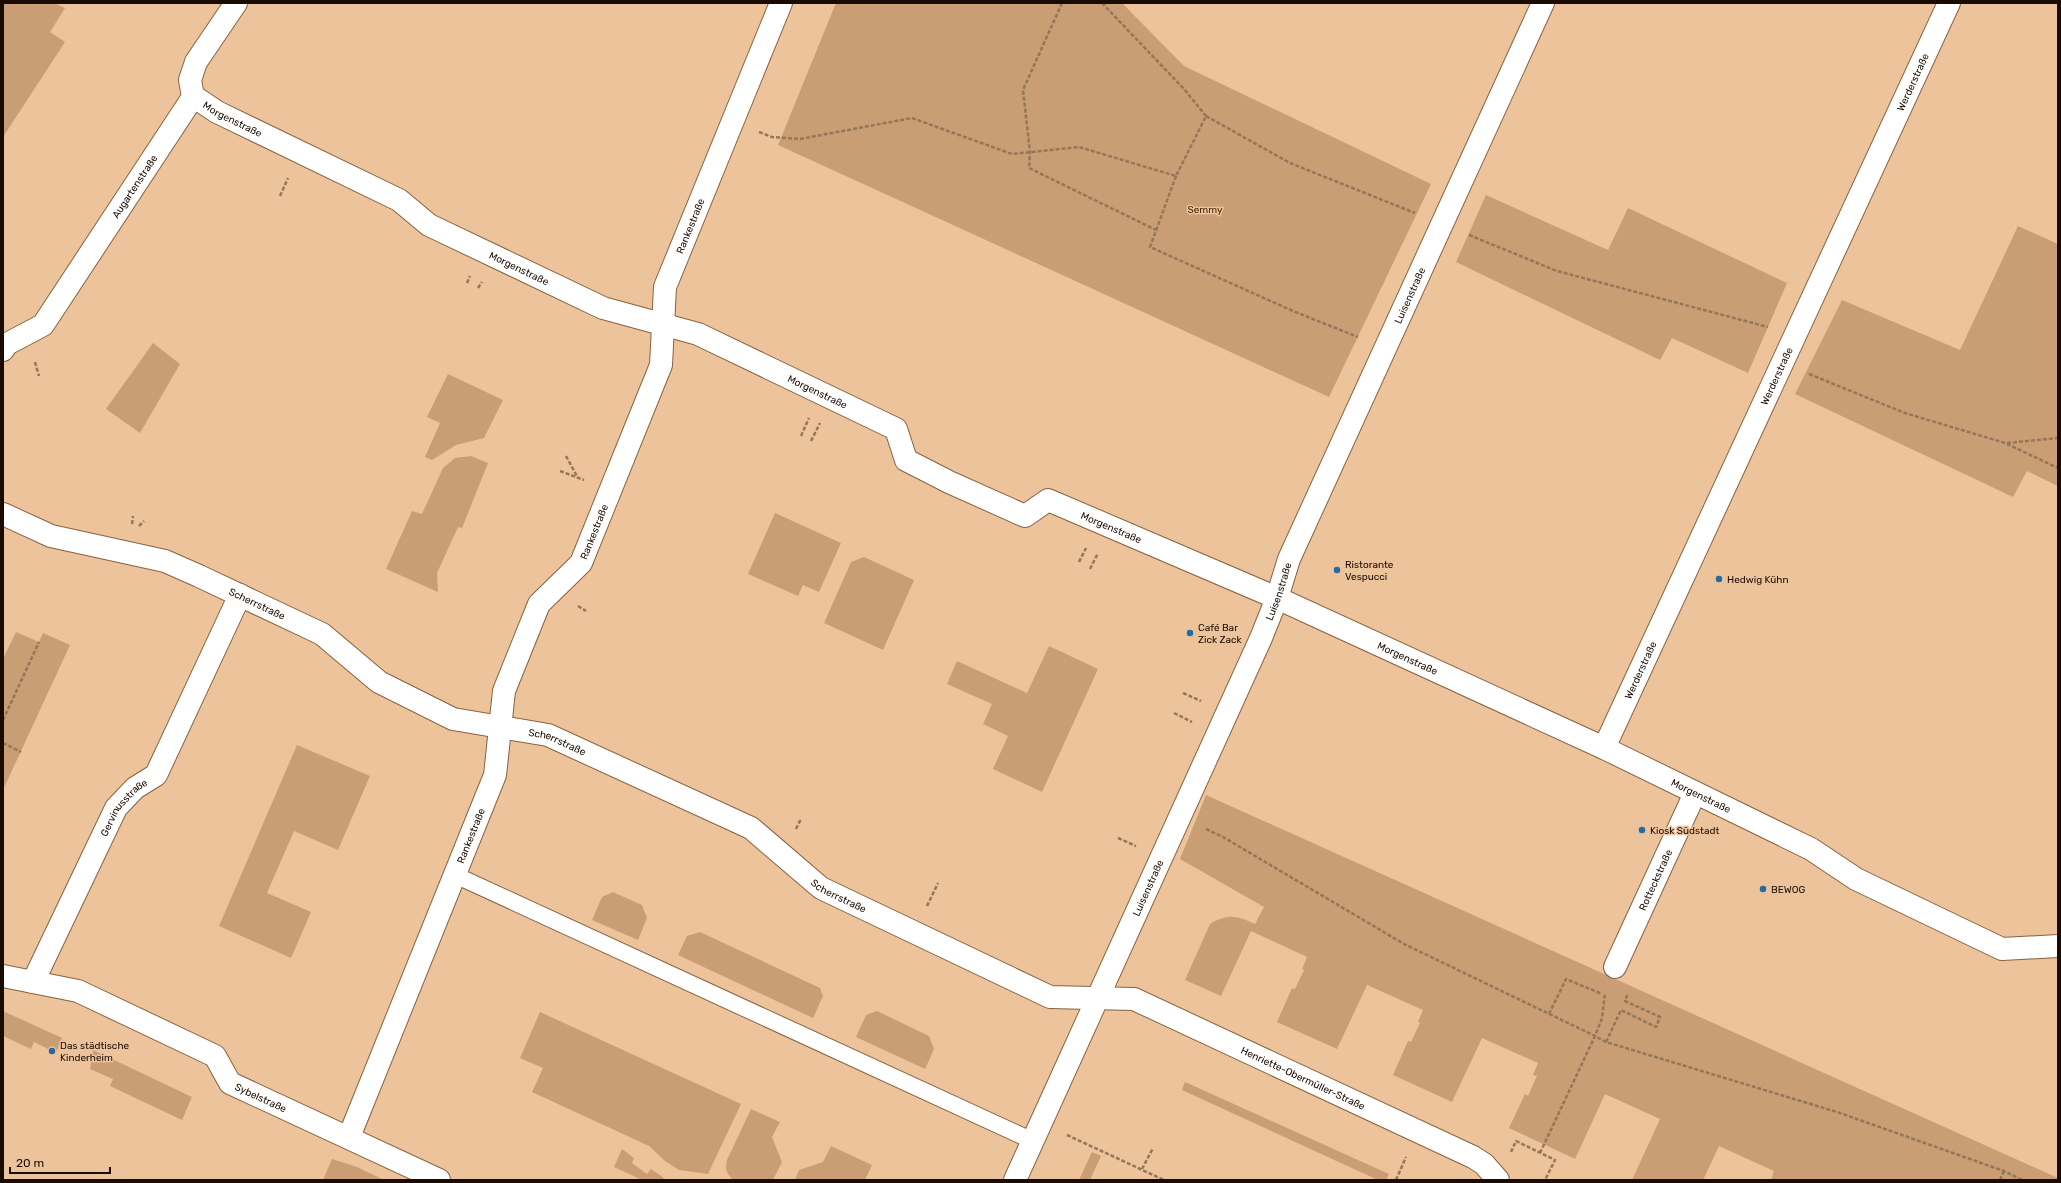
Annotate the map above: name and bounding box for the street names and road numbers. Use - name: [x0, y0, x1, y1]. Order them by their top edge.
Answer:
- street label: Werderstraße: [1895, 51, 1932, 113]
- street label: Morgenstraße: [200, 99, 264, 140]
- street label: Augartenstraße: [110, 153, 161, 221]
- street label: Rankestraße: [674, 197, 708, 256]
- street label: Morgenstraße: [487, 250, 551, 288]
- street label: Luisenstraße: [1392, 265, 1429, 326]
- street label: Werderstraße: [1759, 345, 1796, 407]
- street label: Morgenstraße: [785, 373, 849, 412]
- street label: Rankestraße: [578, 502, 611, 561]
- street label: Morgenstraße: [1079, 510, 1143, 546]
- street label: Luisenstraße: [1264, 561, 1295, 622]
- street label: Scherrstraße: [227, 586, 287, 623]
- street label: Werderstraße: [1623, 639, 1660, 701]
- street label: Morgenstraße: [1375, 640, 1440, 678]
- street label: Scherrstraße: [527, 727, 588, 759]
- street label: Gervinusstraße: [98, 777, 150, 838]
- street label: Morgenstraße: [1669, 777, 1733, 816]
- street label: Rankestraße: [455, 806, 488, 865]
- street label: Rotteckstraße: [1637, 847, 1675, 913]
- street label: Luisenstraße: [1131, 858, 1167, 918]
- street label: Scherrstraße: [808, 877, 868, 916]
- street label: Henriette-Obermüller-Straße: [1239, 1045, 1367, 1113]
- street label: Sybelstraße: [233, 1081, 288, 1116]

